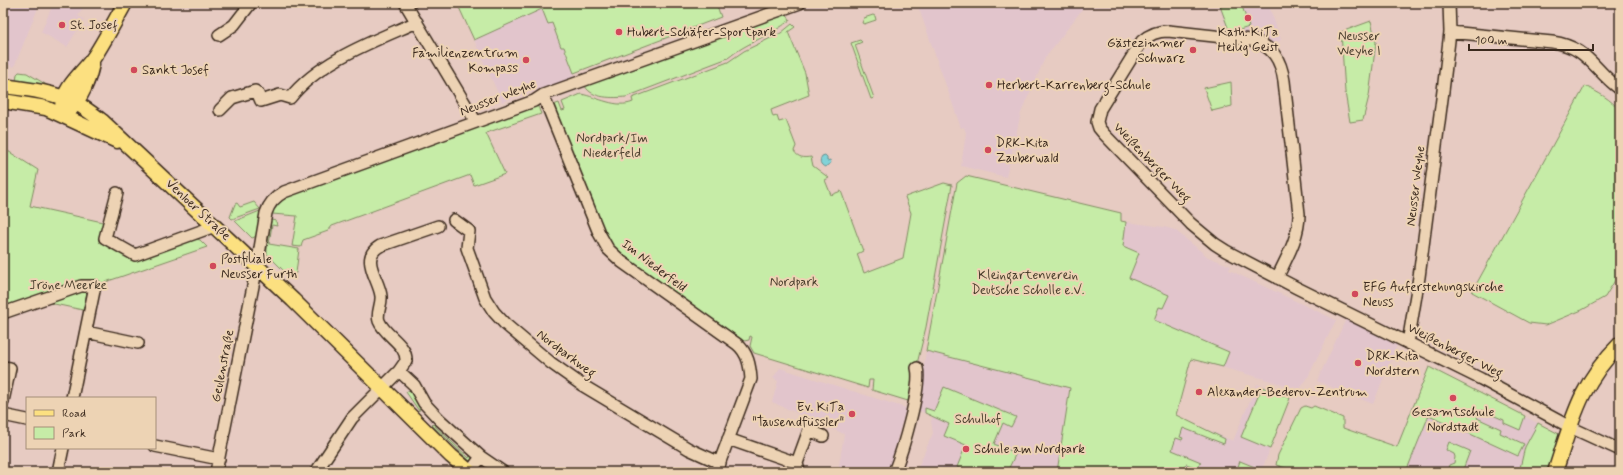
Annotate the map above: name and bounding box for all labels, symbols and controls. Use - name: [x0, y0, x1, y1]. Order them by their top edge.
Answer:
- marker: Kath. KiTa Heilig Geist: [1243, 13, 1253, 23]
- place label: St. Josef: [70, 17, 117, 34]
- marker: St. Josef: [57, 20, 67, 30]
- place label: Hubert-Schäfer-Sportpark: [627, 24, 776, 41]
- place label: Kath. KiTa Heilig Geist: [1218, 24, 1278, 56]
- scale bar: [1469, 26, 1593, 52]
- marker: Hubert-Schäfer-Sportpark: [614, 27, 624, 37]
- park label: Neusser Weyhe I: [1337, 28, 1381, 60]
- text: 100 m: [1475, 33, 1507, 49]
- place label: Gästezimmer Schwarz: [1107, 35, 1186, 67]
- place label: Familienzentrum Kompass: [412, 45, 518, 77]
- marker: Gästezimmer Schwarz: [1188, 45, 1198, 55]
- marker: Familienzentrum Kompass: [521, 55, 531, 65]
- place label: Sankt Josef: [142, 62, 209, 79]
- marker: Sankt Josef: [129, 65, 139, 75]
- street label: Neusser Weyhe: [457, 76, 539, 120]
- place label: Herbert-Karrenberg-Schule: [997, 77, 1151, 96]
- marker: Herbert-Karrenberg-Schule: [984, 80, 994, 90]
- street label: Weißenberger Weg: [1108, 119, 1194, 208]
- park label: Nordpark/Im Niederfeld: [576, 130, 648, 162]
- place label: DRK-Kita Zauberwald: [996, 135, 1059, 167]
- marker: DRK-Kita Zauberwald: [983, 145, 993, 155]
- street label: Neusser Weyhe: [1403, 145, 1429, 227]
- street label: Venloer Straße: [162, 176, 234, 244]
- street label: Im Niederfeld: [618, 236, 690, 296]
- place label: Postfiliale Neusser Furth: [221, 251, 297, 283]
- marker: Postfiliale Neusser Furth: [208, 261, 218, 271]
- park label: Kleingartenverein Deutsche Scholle e.V.: [971, 267, 1085, 299]
- park label: Nordpark: [770, 274, 819, 291]
- park label: Jröne Meerke: [29, 277, 107, 294]
- place label: EFG Auferstehungskirche Neuss: [1363, 279, 1504, 311]
- marker: EFG Auferstehungskirche Neuss: [1350, 289, 1360, 299]
- street label: Weißenberger Weg: [1404, 320, 1506, 384]
- street label: Nordparkweg: [532, 326, 599, 383]
- street label: Geulenstraße: [208, 328, 238, 404]
- place label: DRK-Kita Nordstern: [1366, 348, 1420, 380]
- marker: DRK-Kita Nordstern: [1353, 358, 1363, 368]
- place label: Alexander-Bederov-Zentrum: [1207, 384, 1367, 401]
- marker: Alexander-Bederov-Zentrum: [1194, 387, 1204, 397]
- marker: Gesamtschule Nordstadt: [1448, 393, 1458, 403]
- legend: [26, 397, 156, 449]
- place label: Ev. KiTa "Tausendfüssler": [752, 399, 844, 431]
- place label: Gesamtschule Nordstadt: [1412, 404, 1495, 436]
- text: Road: [62, 406, 86, 422]
- marker: Ev. KiTa "Tausendfüssler": [847, 409, 857, 419]
- park label: Schulhof: [955, 411, 1002, 428]
- text: Park: [62, 426, 86, 442]
- place label: Schule am Nordpark: [974, 441, 1085, 458]
- marker: Schule am Nordpark: [961, 444, 971, 454]

